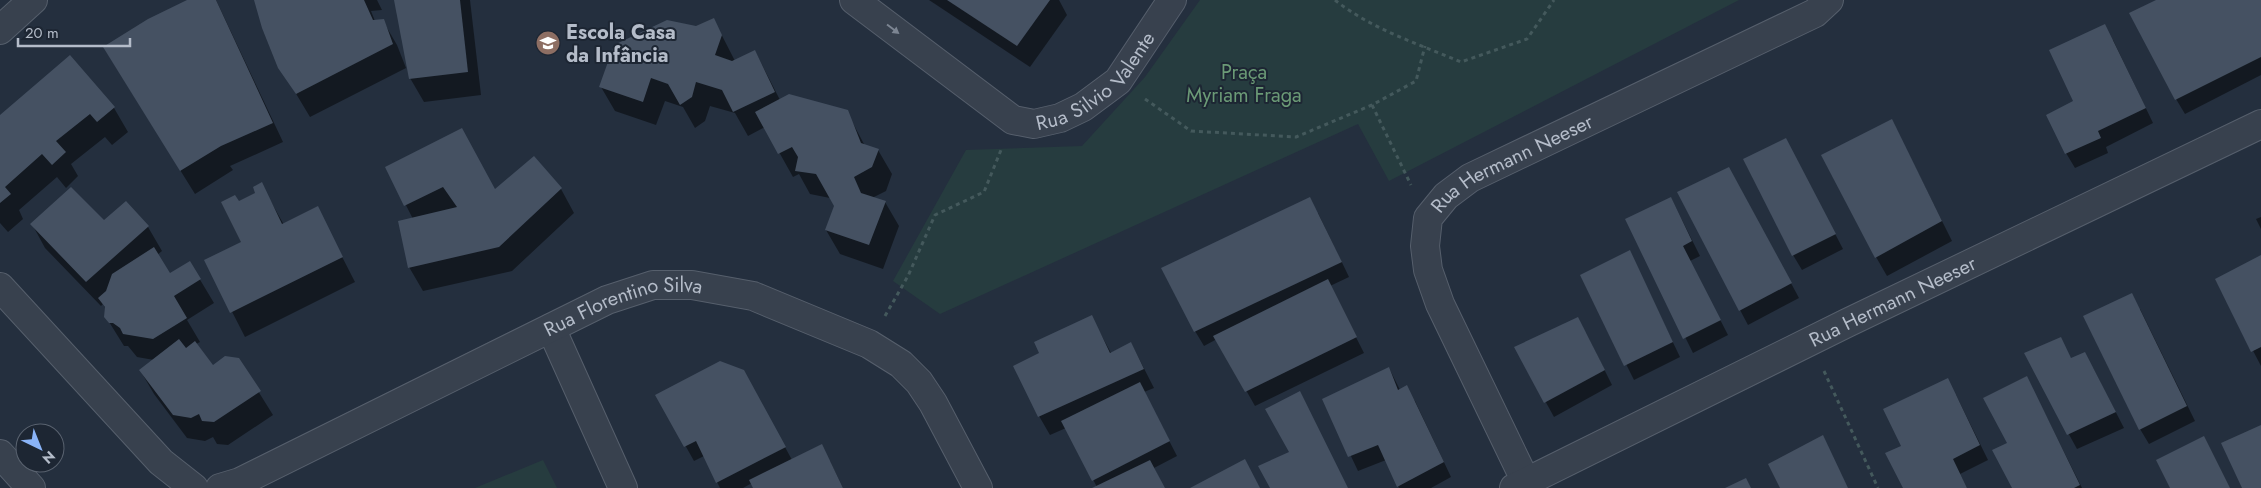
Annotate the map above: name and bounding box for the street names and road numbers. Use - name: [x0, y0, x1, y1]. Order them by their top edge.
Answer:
- street label: Rua Silvio Valente: [1033, 26, 1162, 138]
- street label: Rua Hermann Neeser: [1424, 107, 1598, 219]
- street label: Rua Hermann Neeser: [1804, 249, 1981, 354]
- street label: Rua Florentino Silva: [539, 270, 705, 344]

